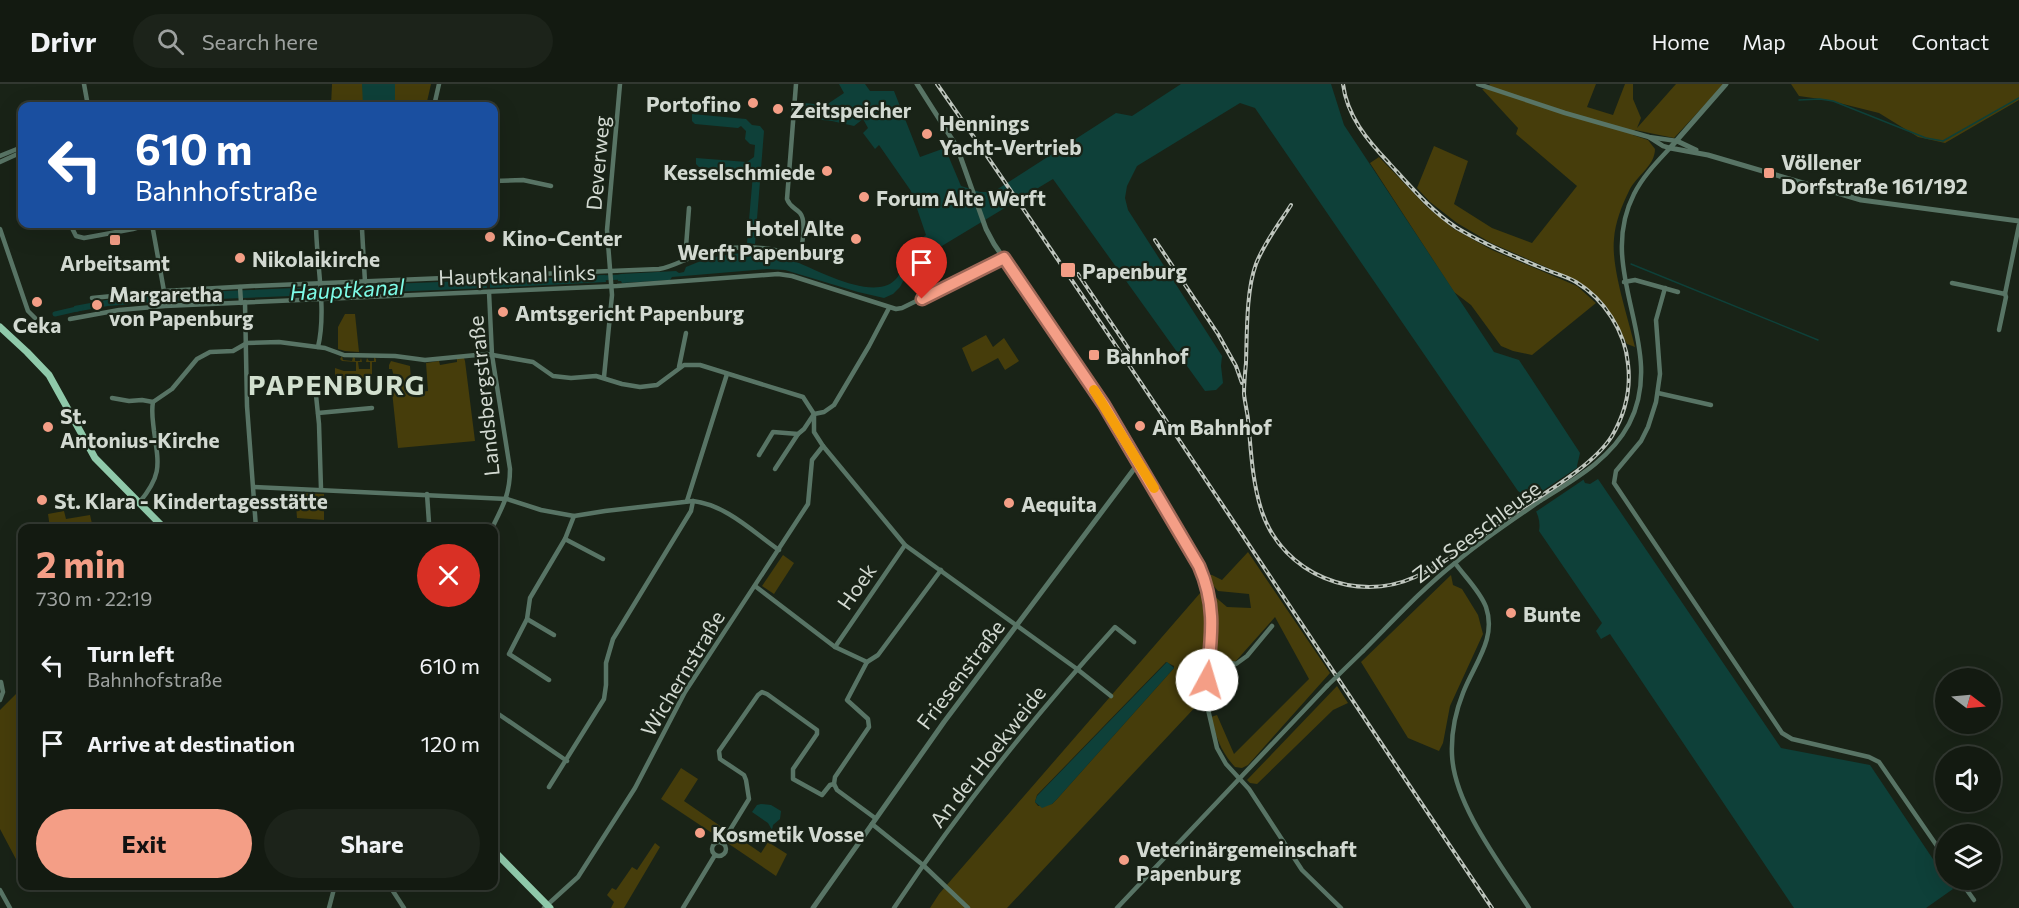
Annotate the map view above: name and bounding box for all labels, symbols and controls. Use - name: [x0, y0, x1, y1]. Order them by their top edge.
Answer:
- search box: [133, 14, 553, 68]
- text: Drivr: [30, 24, 97, 58]
- icon: search: [154, 25, 187, 58]
- text: Search here: [202, 28, 318, 55]
- text: Home: [1652, 29, 1709, 54]
- text: Map: [1742, 29, 1786, 54]
- text: About: [1819, 29, 1878, 54]
- text: Contact: [1911, 29, 1989, 54]
- place label: Portofino: [646, 91, 741, 116]
- marker: Portofino: [746, 96, 760, 110]
- place label: Zeitspeicher: [790, 97, 912, 122]
- marker: Zeitspeicher: [771, 102, 785, 116]
- place label: Hennings Yacht-Vertrieb: [939, 110, 1082, 159]
- street label: Deverweg: [580, 115, 614, 211]
- text: 610 m: [135, 122, 253, 174]
- icon: left: [36, 126, 114, 204]
- marker: Hennings Yacht-Vertrieb: [920, 127, 934, 141]
- place label: Völlener Dorfstraße 161/192: [1781, 149, 1968, 198]
- place label: Kesselschmiede: [663, 159, 815, 184]
- marker: Kesselschmiede: [820, 164, 834, 178]
- marker: Völlener Dorfstraße 161/192: [1762, 166, 1776, 180]
- text: Bahnhofstraße: [135, 174, 318, 207]
- place label: Forum Alte Werft: [876, 185, 1046, 210]
- marker: Forum Alte Werft: [857, 190, 871, 204]
- place label: Hotel Alte Werft Papenburg: [677, 215, 844, 264]
- place label: Kino-Center: [502, 225, 623, 250]
- marker: Kino-Center: [483, 230, 497, 244]
- marker: Hotel Alte Werft Papenburg: [849, 232, 863, 246]
- marker: Arbeitsamt: [108, 233, 122, 247]
- pin: [896, 237, 947, 299]
- place label: Nikolaikirche: [252, 246, 380, 271]
- icon: arrive: [905, 246, 938, 279]
- place label: Arbeitsamt: [60, 250, 170, 275]
- marker: Nikolaikirche: [233, 251, 247, 265]
- place label: Papenburg: [1082, 258, 1187, 283]
- street label: Hauptkanal links: [438, 259, 596, 289]
- marker: Papenburg: [1059, 261, 1077, 279]
- water label: Hauptkanal: [289, 272, 406, 305]
- place label: Margaretha von Papenburg: [109, 281, 254, 330]
- marker: Ceka: [30, 295, 44, 309]
- marker: Margaretha von Papenburg: [90, 298, 104, 312]
- place label: Amtsgericht Papenburg: [515, 300, 745, 325]
- marker: Amtsgericht Papenburg: [496, 305, 510, 319]
- place label: Ceka: [13, 312, 61, 337]
- street label: Landsbergstraße: [462, 315, 504, 477]
- place label: Bahnhof: [1106, 343, 1189, 368]
- marker: Bahnhof: [1087, 348, 1101, 362]
- district label: PAPENBURG: [248, 368, 426, 401]
- place label: St. Antonius-Kirche: [60, 403, 220, 452]
- place label: Am Bahnhof: [1152, 414, 1272, 439]
- marker: Am Bahnhof: [1133, 419, 1147, 433]
- marker: St. Antonius-Kirche: [41, 420, 55, 434]
- street label: Zur Seeschleuse: [1407, 475, 1545, 587]
- place label: St. Klara - Kindertagesstätte: [54, 488, 328, 513]
- place label: Aequita: [1021, 491, 1097, 516]
- marker: St. Klara - Kindertagesstätte: [35, 493, 49, 507]
- marker: Aequita: [1002, 496, 1016, 510]
- text: 2 min: [36, 541, 126, 585]
- button: close: [417, 544, 480, 607]
- street label: Hoek: [831, 558, 881, 614]
- text: 730 m · 22:19: [36, 586, 152, 610]
- place label: Bunte: [1523, 601, 1581, 626]
- street label: Wichernstraße: [635, 606, 729, 740]
- marker: Bunte: [1504, 606, 1518, 620]
- street label: Friesenstraße: [911, 614, 1009, 734]
- text: Turn left: [87, 640, 174, 667]
- position arrow: [1175, 648, 1239, 712]
- icon: left: [36, 649, 69, 682]
- text: 610 m: [419, 652, 480, 679]
- text: Bahnhofstraße: [87, 667, 222, 691]
- north arrow: [1935, 668, 2001, 734]
- map controls: [1935, 668, 2001, 890]
- street label: An der Hoekweide: [924, 680, 1050, 832]
- icon: arrive: [36, 727, 69, 760]
- text: Arrive at destination: [87, 730, 295, 757]
- text: 120 m: [421, 730, 480, 757]
- button: sound: [1935, 746, 2001, 812]
- button: Exit: [36, 809, 252, 878]
- button: Share: [264, 809, 480, 878]
- place label: Kosmetik Vosse: [712, 821, 864, 846]
- button: layers: [1935, 824, 2001, 890]
- marker: Kosmetik Vosse: [693, 826, 707, 840]
- place label: Veterinärgemeinschaft Papenburg: [1136, 836, 1357, 885]
- marker: Veterinärgemeinschaft Papenburg: [1117, 853, 1131, 867]

